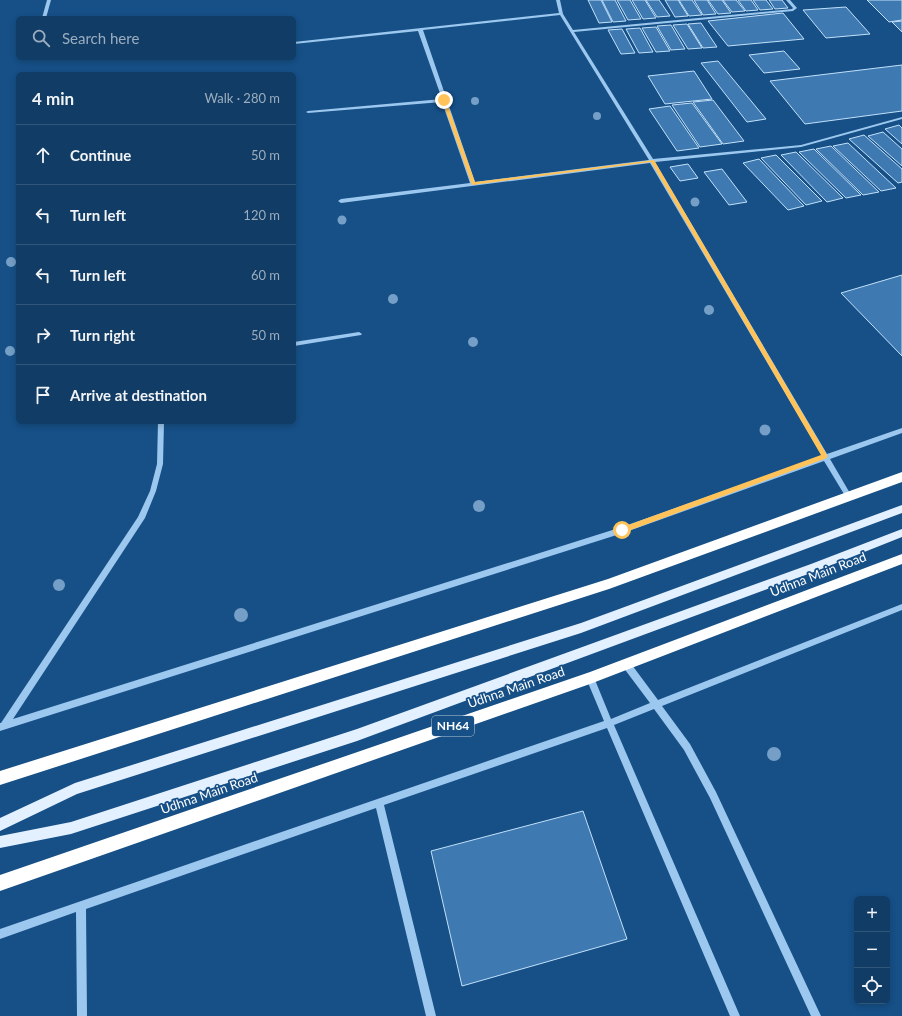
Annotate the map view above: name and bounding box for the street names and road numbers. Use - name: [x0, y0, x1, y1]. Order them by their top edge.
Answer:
- street label: Udhna Main Road: [768, 548, 868, 600]
- street label: Udhna Main Road: [465, 663, 567, 711]
- road number: NH64: [432, 716, 474, 736]
- street label: Udhna Main Road: [158, 769, 260, 817]

